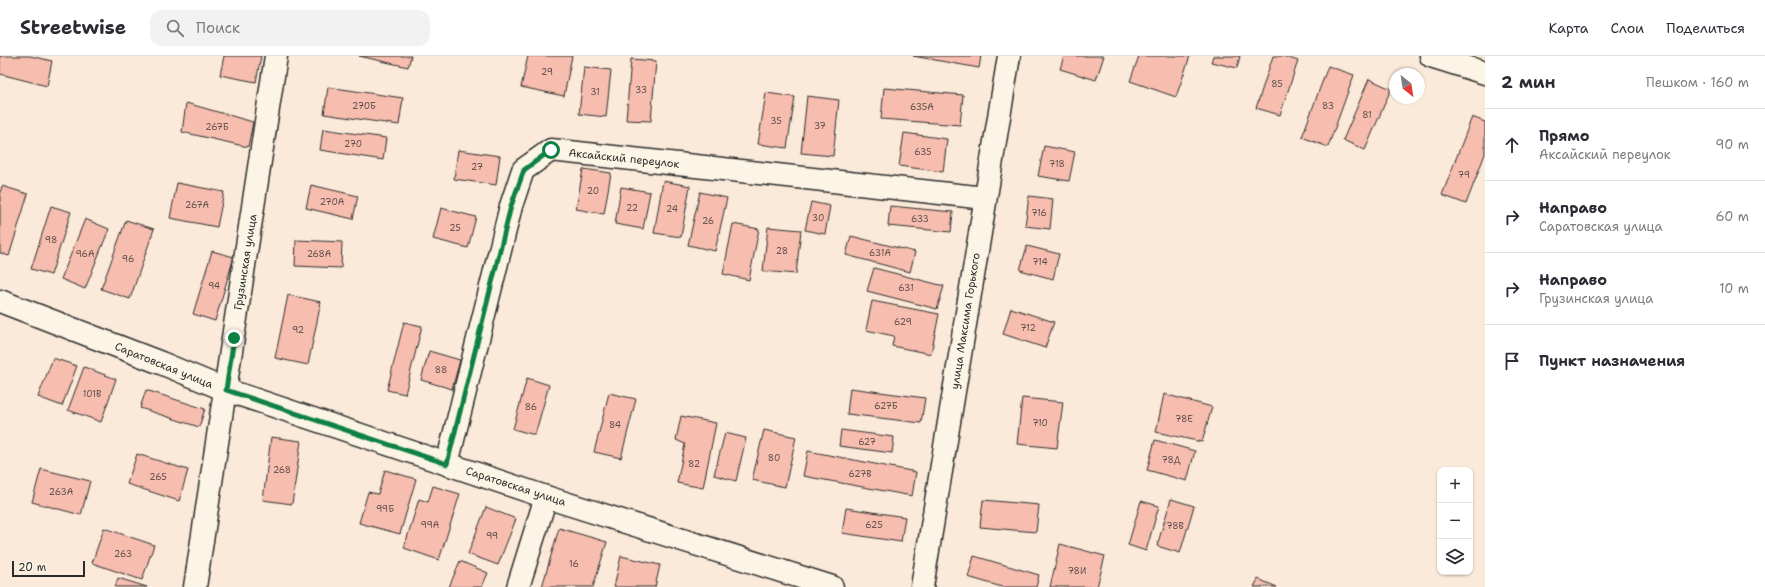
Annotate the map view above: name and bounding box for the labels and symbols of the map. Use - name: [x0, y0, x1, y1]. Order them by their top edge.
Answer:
- house number: 29: [541, 66, 553, 78]
- north arrow: [1389, 68, 1425, 104]
- house number: 85: [1271, 78, 1283, 90]
- house number: 33: [635, 84, 647, 96]
- house number: 31: [590, 86, 600, 98]
- house number: 270Б: [352, 100, 376, 112]
- house number: 83: [1322, 100, 1334, 112]
- house number: 635А: [910, 101, 934, 113]
- house number: 81: [1362, 109, 1372, 121]
- house number: 35: [770, 115, 782, 127]
- house number: 37: [814, 120, 826, 132]
- house number: 267Б: [205, 121, 229, 133]
- house number: 270: [344, 138, 362, 150]
- route start: [542, 141, 560, 159]
- street label: Аксайский переулок: [568, 145, 680, 172]
- house number: 635: [914, 146, 932, 158]
- house number: 718: [1049, 158, 1065, 170]
- house number: 27: [471, 161, 483, 173]
- house number: 79: [1458, 169, 1470, 181]
- house number: 20: [587, 185, 599, 197]
- house number: 270А: [320, 196, 345, 208]
- house number: 267А: [185, 199, 209, 211]
- house number: 22: [626, 202, 638, 214]
- house number: 24: [666, 203, 678, 215]
- house number: 716: [1031, 207, 1047, 219]
- house number: 30: [812, 212, 824, 224]
- street label: Грузинская улица: [231, 213, 261, 311]
- house number: 633: [911, 213, 929, 225]
- house number: 26: [702, 215, 714, 227]
- house number: 25: [449, 222, 461, 234]
- house number: 98: [45, 234, 57, 246]
- house number: 28: [776, 245, 788, 257]
- house number: 631А: [869, 247, 891, 259]
- house number: 96А: [76, 248, 95, 260]
- house number: 268А: [307, 248, 332, 260]
- street label: улица Максима Горького: [947, 251, 984, 390]
- house number: 96: [122, 253, 134, 265]
- house number: 714: [1032, 256, 1048, 268]
- house number: 94: [208, 280, 220, 292]
- house number: 631: [898, 282, 914, 294]
- house number: 629: [894, 316, 912, 328]
- house number: 712: [1020, 322, 1036, 334]
- house number: 92: [292, 324, 304, 336]
- route end: [225, 329, 243, 347]
- street label: Саратовская улица: [112, 339, 215, 392]
- house number: 88: [435, 364, 447, 376]
- house number: 101В: [83, 388, 101, 400]
- house number: 627Б: [874, 400, 898, 412]
- house number: 86: [525, 401, 537, 413]
- house number: 78Е: [1175, 413, 1193, 425]
- house number: 710: [1032, 417, 1048, 429]
- house number: 84: [609, 419, 621, 431]
- house number: 627: [858, 436, 876, 448]
- house number: 80: [768, 452, 780, 464]
- house number: 78Д: [1161, 454, 1181, 466]
- house number: 82: [688, 458, 700, 470]
- street label: Саратовская улица: [464, 463, 568, 510]
- house number: 268: [273, 464, 291, 476]
- house number: 627В: [848, 468, 872, 480]
- house number: 265: [149, 471, 167, 483]
- house number: 263А: [49, 486, 74, 498]
- house number: 99Б: [376, 503, 394, 515]
- house number: 99А: [421, 519, 440, 531]
- house number: 625: [865, 519, 883, 531]
- house number: 78В: [1166, 520, 1184, 532]
- house number: 99: [486, 530, 498, 542]
- house number: 263: [114, 548, 132, 560]
- house number: 16: [569, 558, 579, 570]
- scale bar: [12, 559, 85, 578]
- house number: 78И: [1068, 565, 1086, 577]

